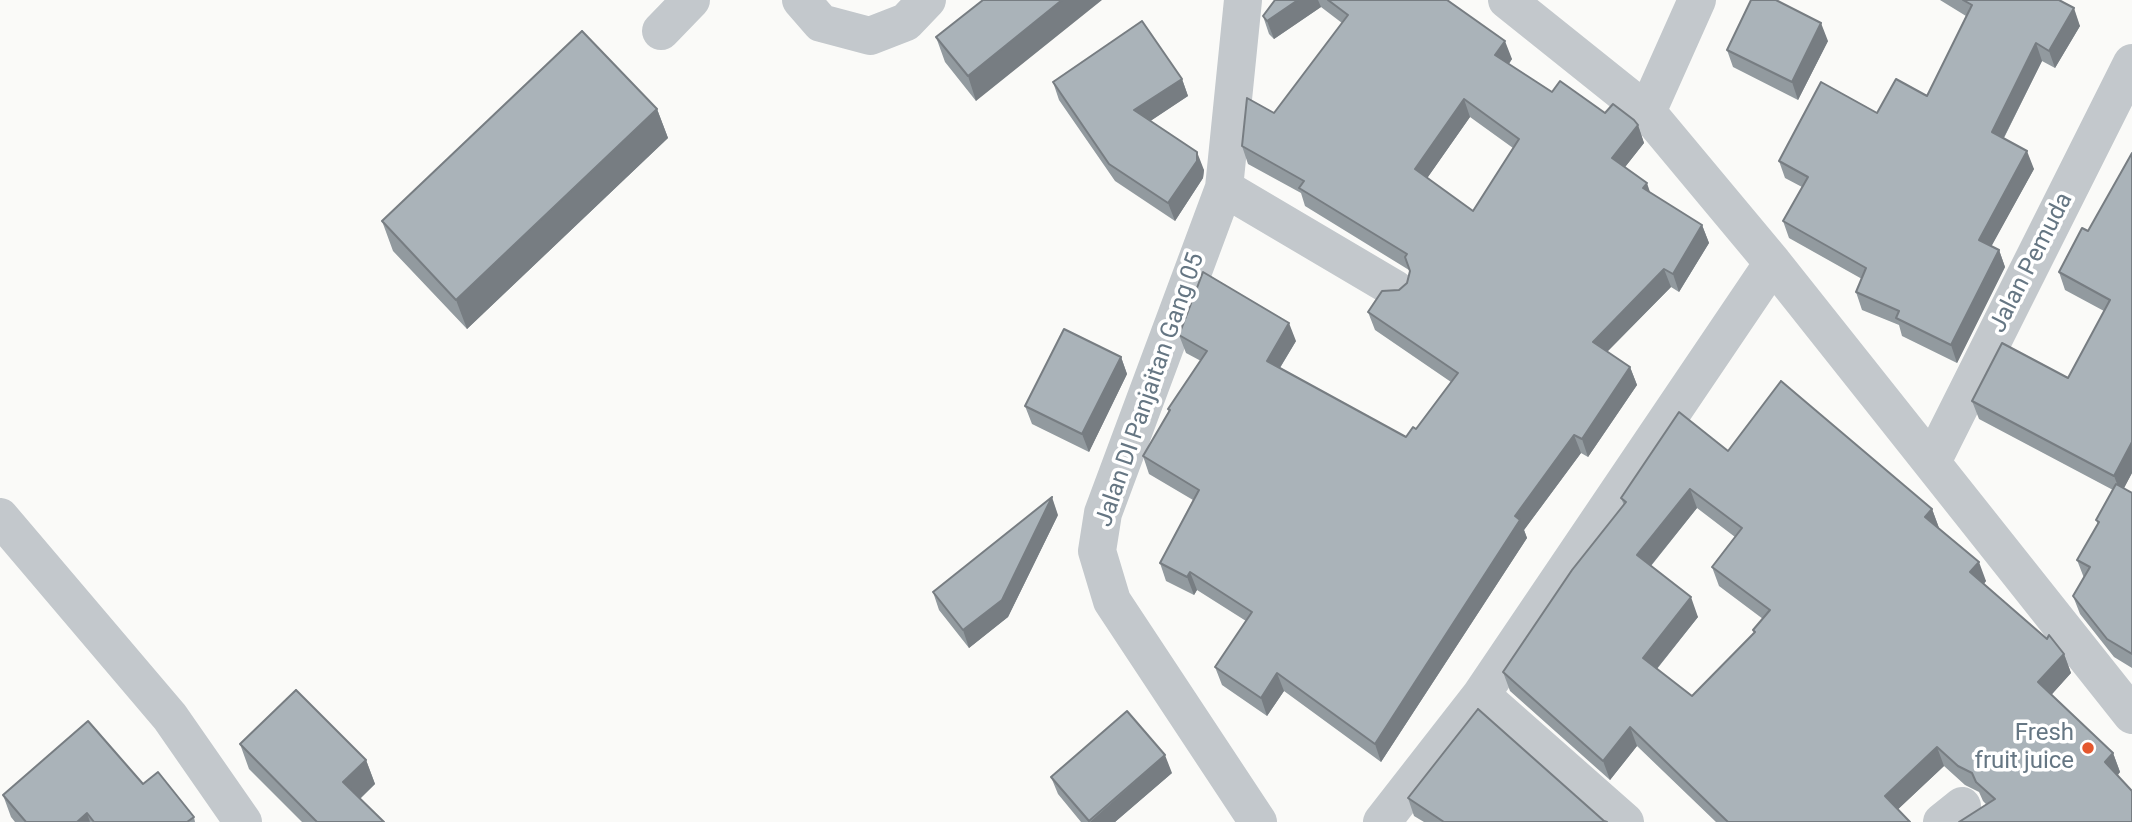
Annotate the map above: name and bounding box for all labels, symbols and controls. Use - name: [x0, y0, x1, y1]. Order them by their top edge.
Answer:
- street label: Jalan Pemuda: [1984, 188, 2080, 338]
- street label: Jalan DI Panjaitan Gang 05: [1091, 249, 1211, 531]
- place label: Fresh fruit juice: [1975, 720, 2074, 776]
- marker: Fresh fruit juice: [2080, 740, 2096, 756]

